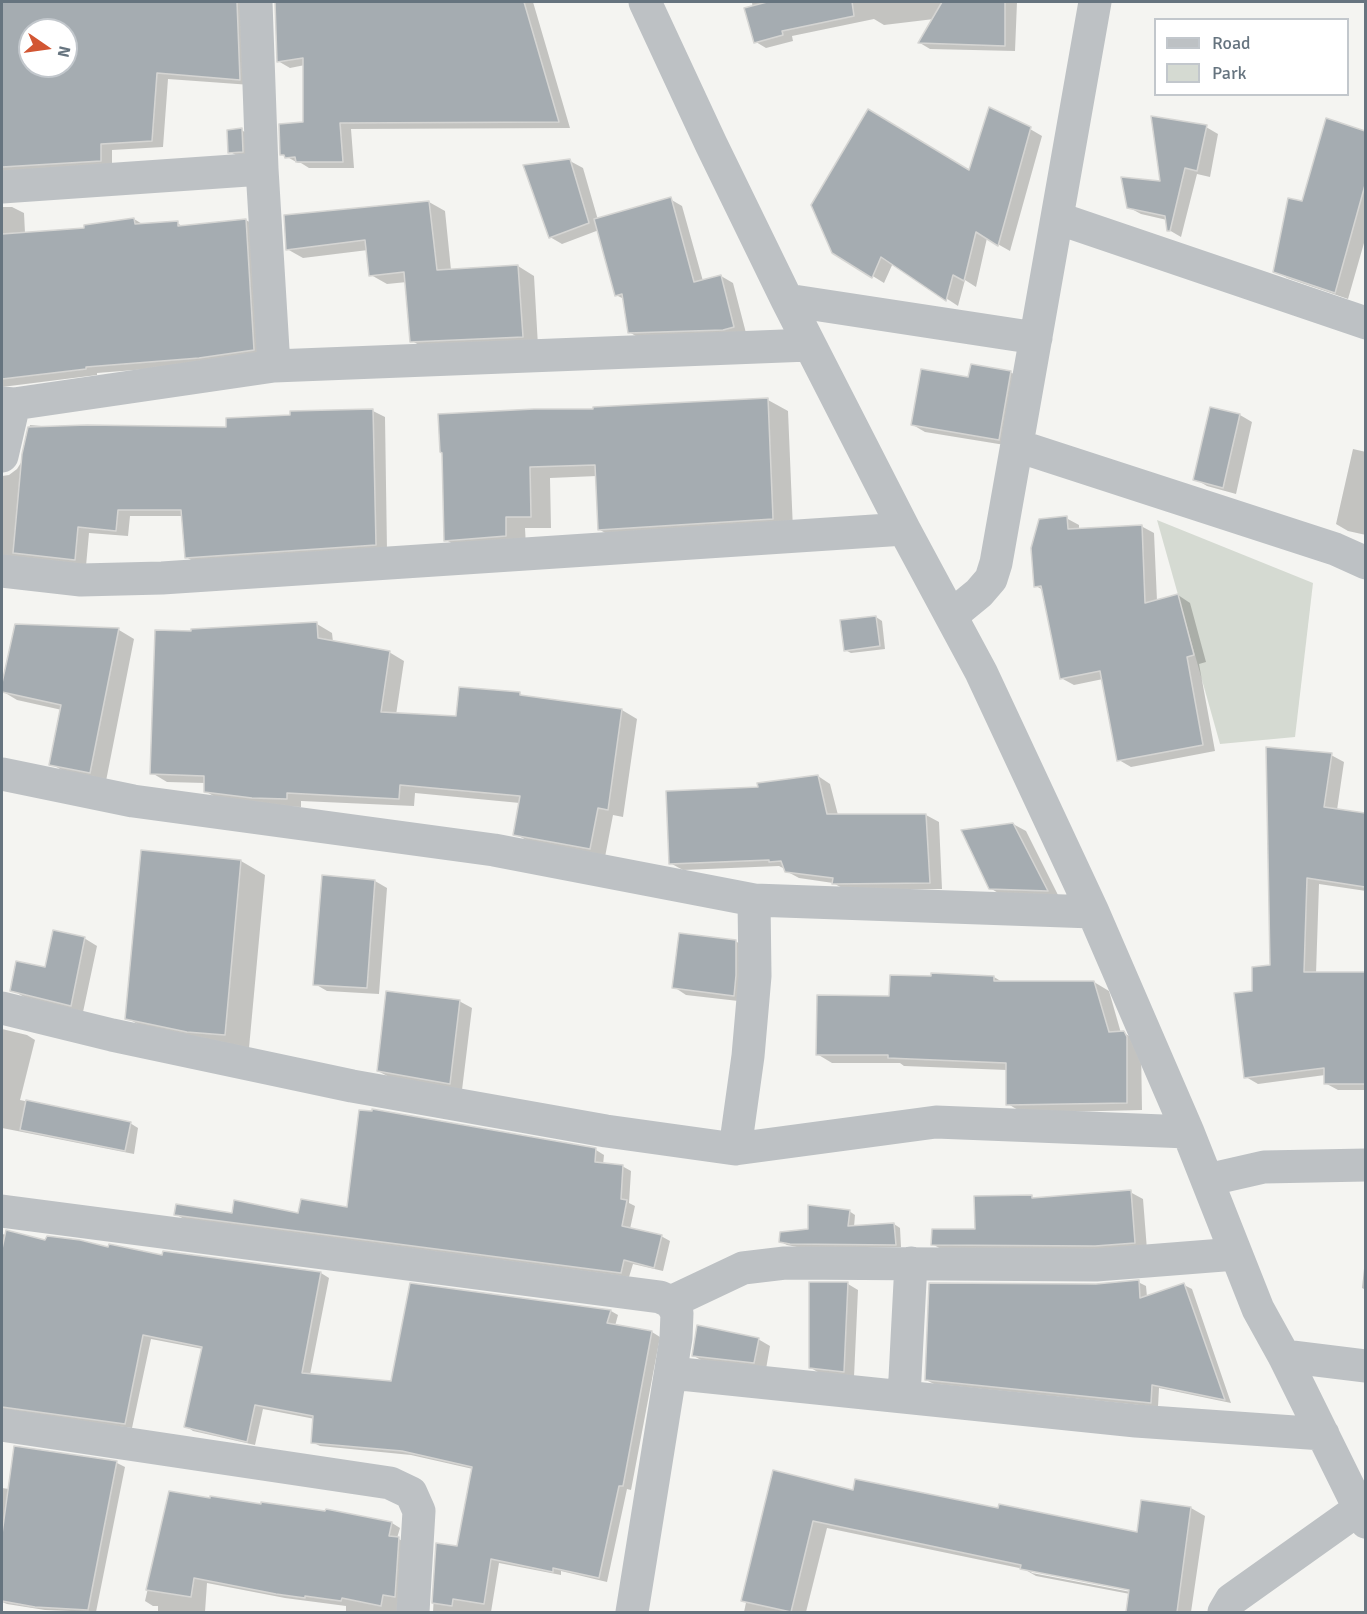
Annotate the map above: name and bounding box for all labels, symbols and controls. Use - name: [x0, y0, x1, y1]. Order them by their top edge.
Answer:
- north arrow: [18, 18, 78, 78]
- legend: [1154, 18, 1349, 96]
- text: Road: [1212, 32, 1251, 54]
- text: N: [53, 44, 75, 59]
- text: Park: [1212, 62, 1247, 84]

